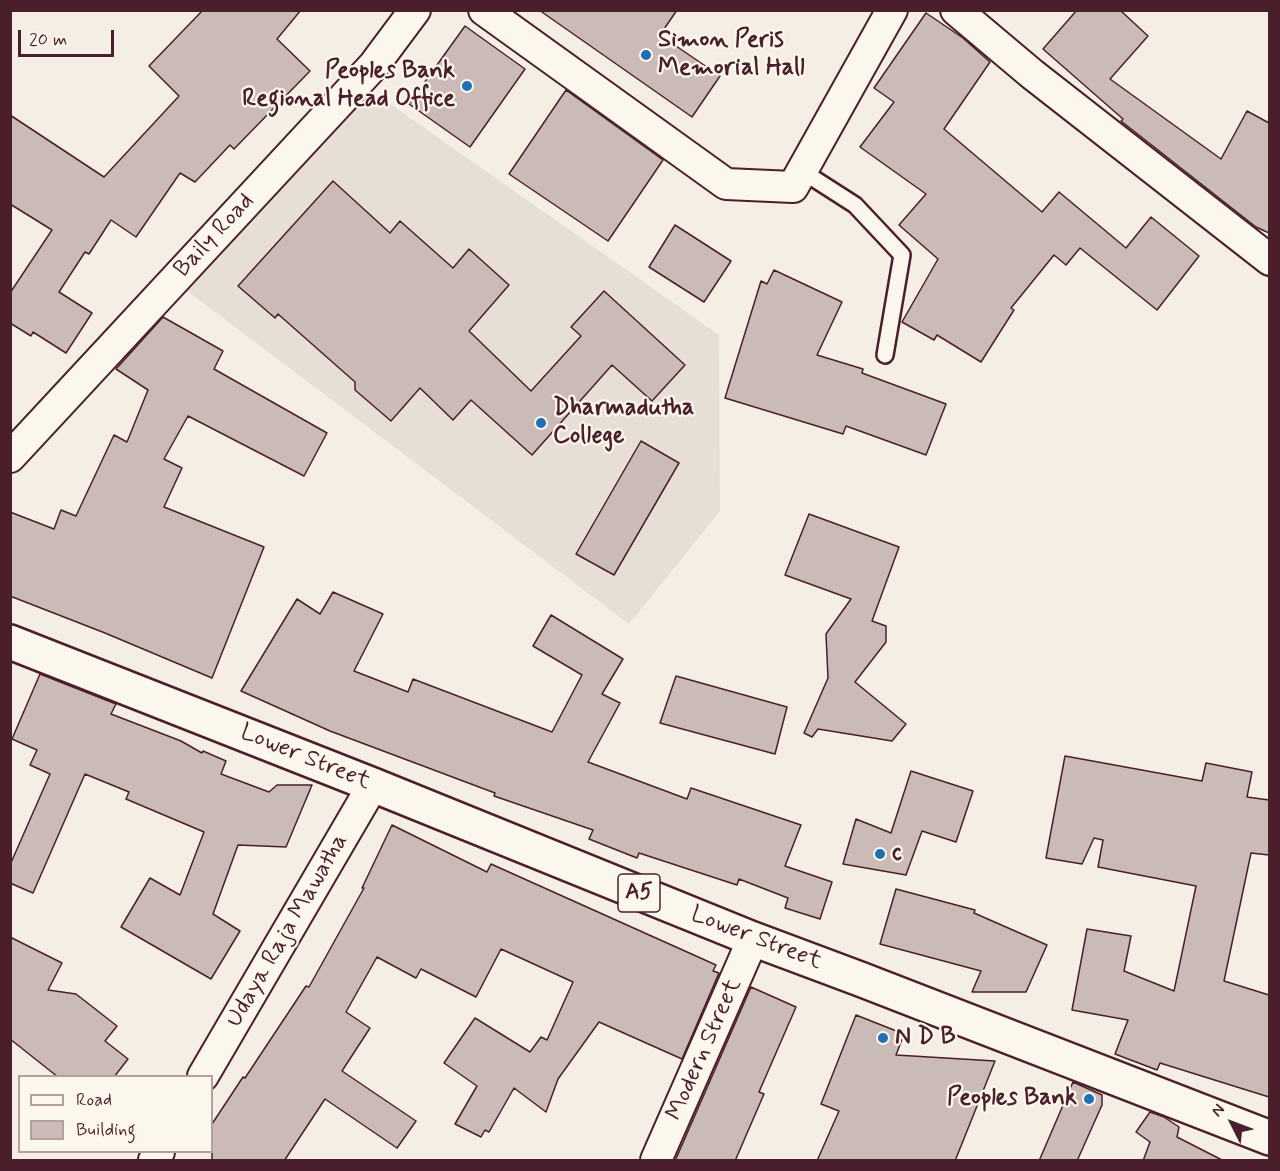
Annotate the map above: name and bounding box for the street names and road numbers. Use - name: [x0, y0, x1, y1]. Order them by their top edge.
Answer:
- street label: Baily Road: [169, 188, 261, 284]
- street label: Lower Street: [236, 719, 374, 797]
- street label: Udaya Raja Mawatha: [221, 829, 355, 1033]
- road number: A5: [618, 874, 660, 912]
- street label: Lower Street: [686, 901, 826, 977]
- street label: Modern Street: [661, 975, 749, 1125]

